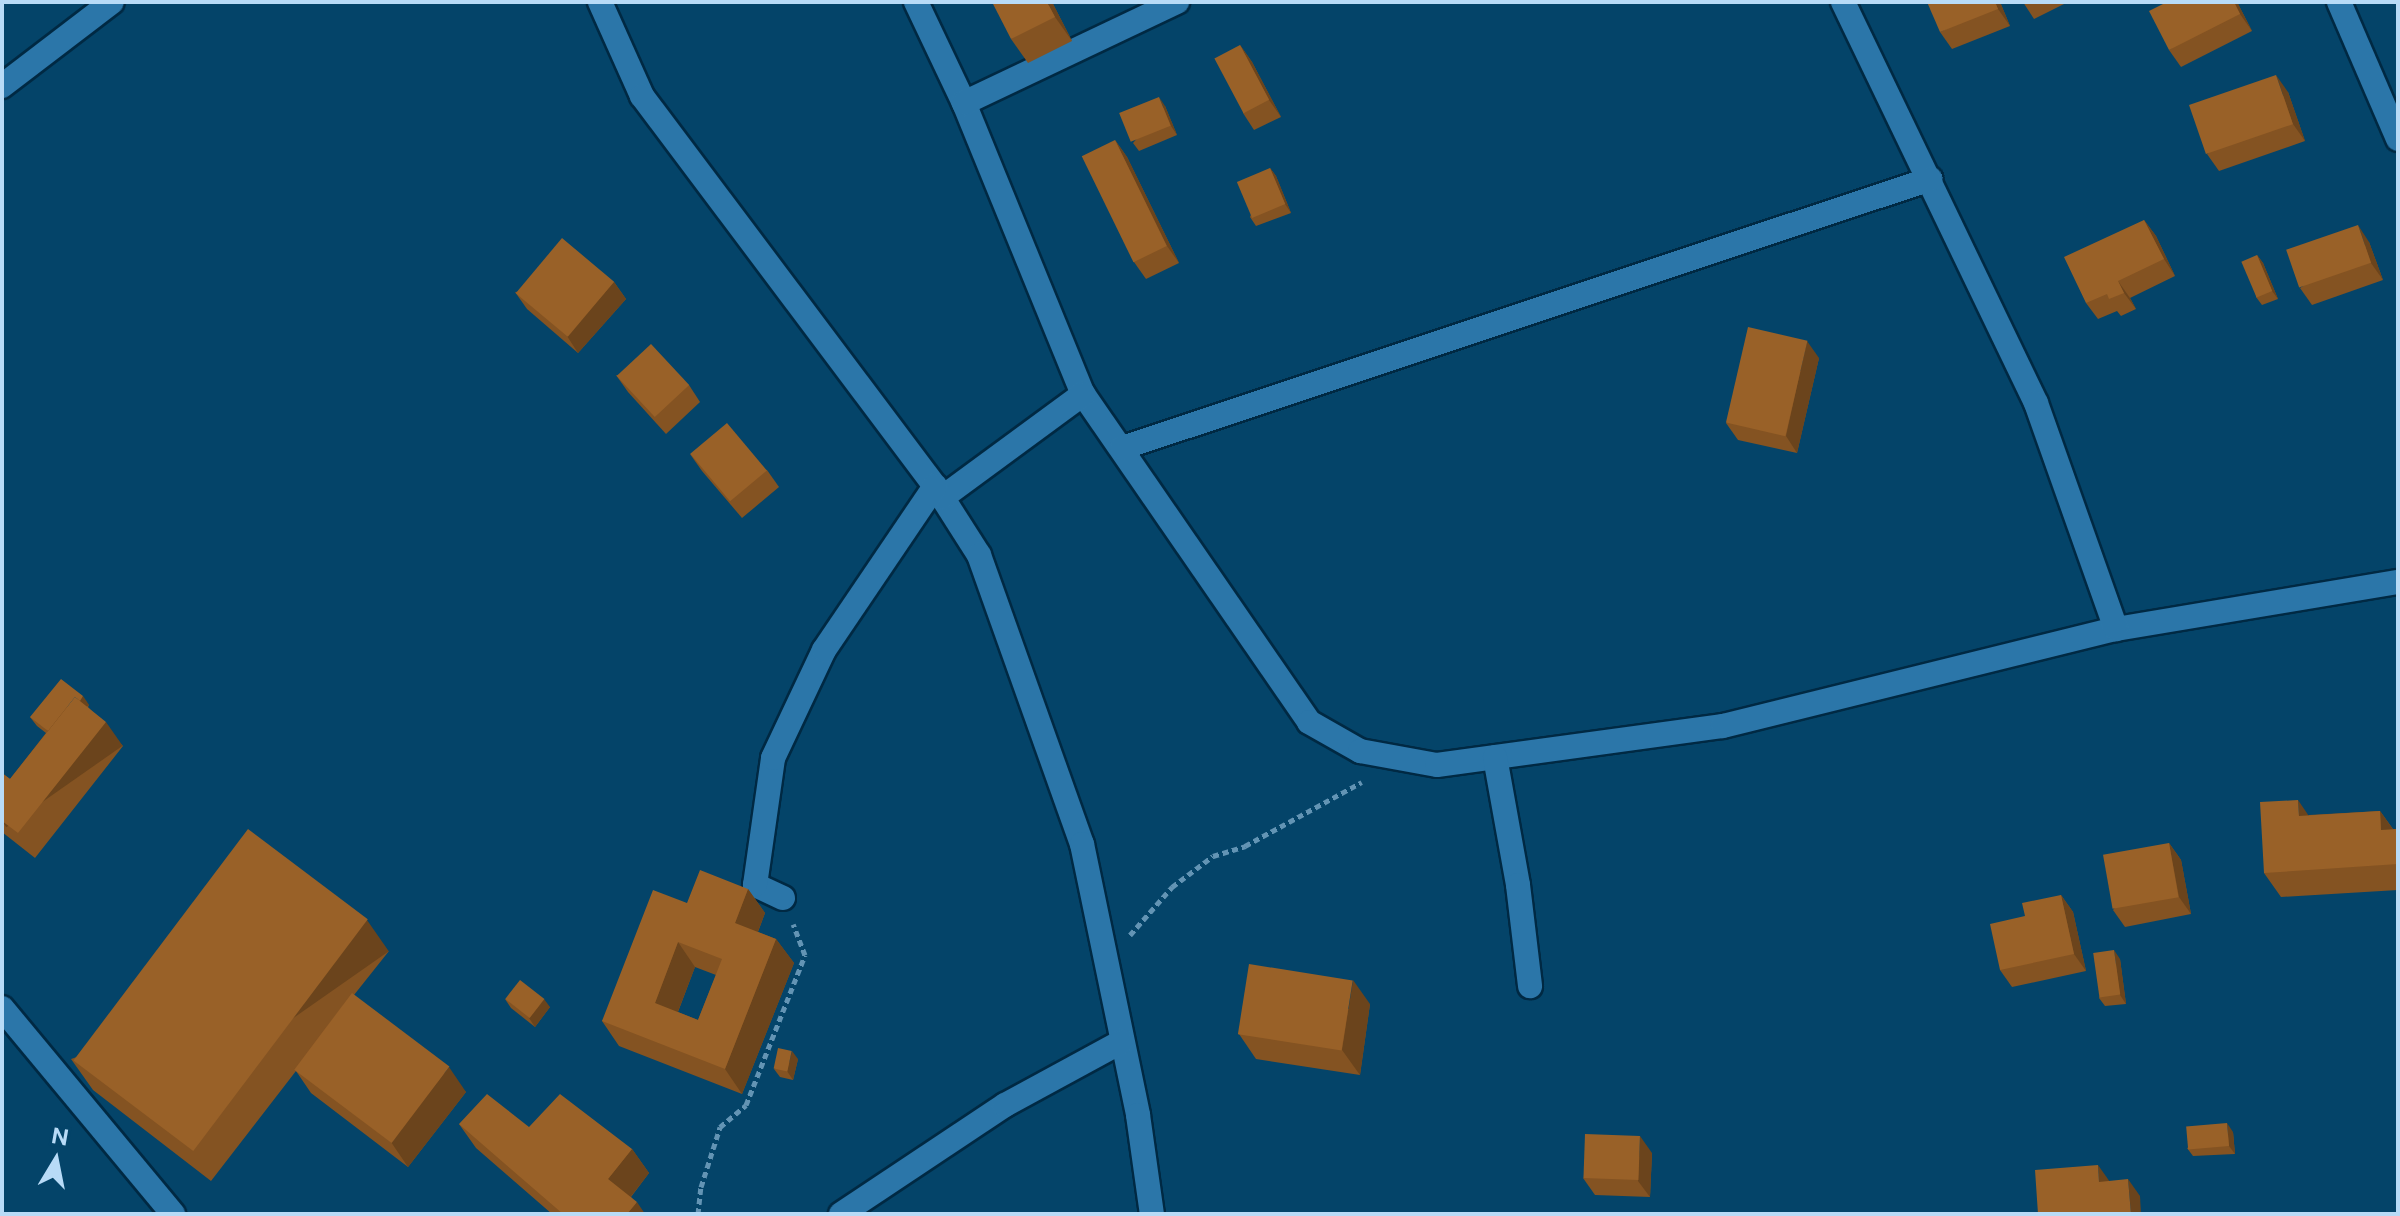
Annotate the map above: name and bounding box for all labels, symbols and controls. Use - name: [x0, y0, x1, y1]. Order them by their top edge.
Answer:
- north arrow: [16, 1120, 96, 1200]
- text: N: [49, 1122, 71, 1151]

